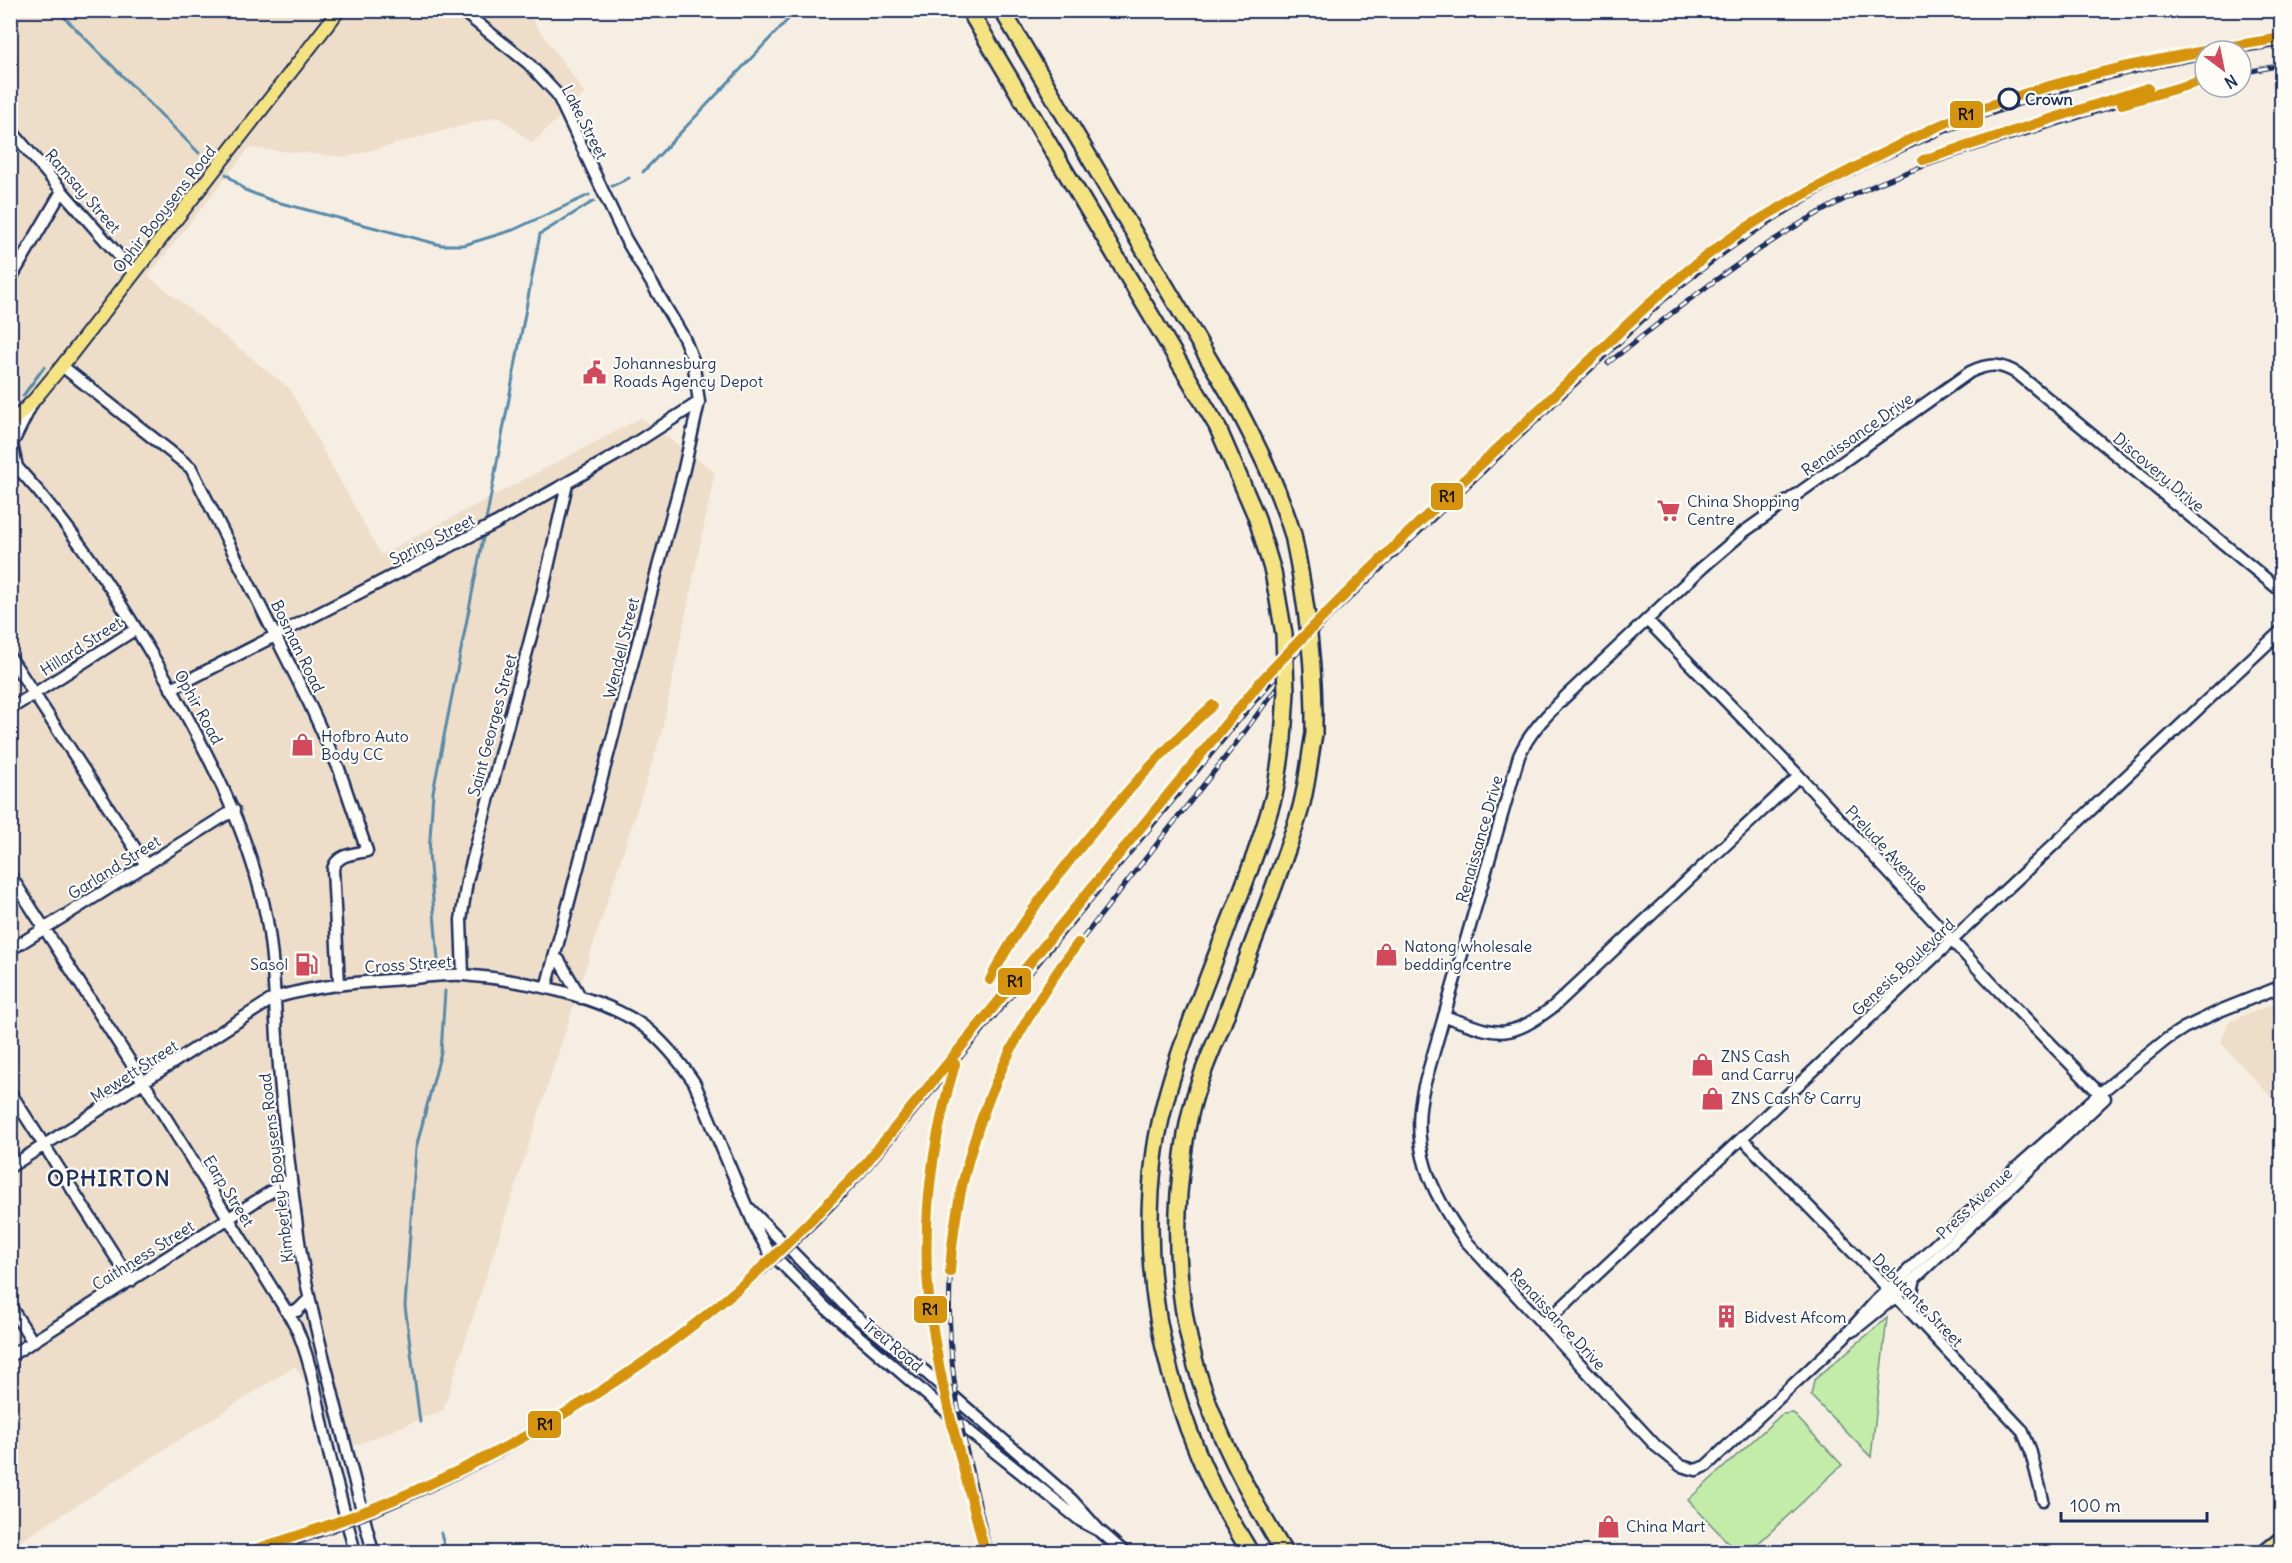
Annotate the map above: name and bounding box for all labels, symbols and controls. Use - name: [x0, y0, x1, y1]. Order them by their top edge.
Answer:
- north arrow: [2193, 39, 2253, 99]
- text: N: [2221, 70, 2241, 93]
- street label: Lake Street: [558, 81, 613, 163]
- marker: Crown: [1998, 88, 2020, 110]
- place label: Crown: [2025, 89, 2073, 109]
- line badge: R1: [1949, 100, 1984, 129]
- text: R1: [1958, 104, 1974, 124]
- street label: Ophir Booysens Road: [108, 141, 220, 277]
- street label: Ramsay Street: [41, 145, 125, 238]
- place label: Johannesburg Roads Agency Depot: [613, 353, 764, 391]
- public building icon: Johannesburg Roads Agency Depot: [582, 359, 608, 385]
- street label: Renaissance Drive: [1797, 388, 1917, 480]
- street label: Discovery Drive: [2109, 428, 2209, 516]
- line badge: R1: [1430, 482, 1464, 511]
- text: R1: [1439, 486, 1455, 506]
- place label: China Shopping Centre: [1687, 491, 1800, 529]
- supermarket icon: China Shopping Centre: [1656, 497, 1682, 523]
- street label: Spring Street: [386, 509, 478, 569]
- street label: Wendell Street: [599, 595, 643, 701]
- street label: Bosman Road: [267, 596, 329, 696]
- street label: Hillard Street: [36, 612, 126, 680]
- street label: Saint Georges Street: [463, 651, 521, 798]
- street label: Ophir Road: [170, 666, 228, 748]
- place label: Hofbro Auto Body CC: [321, 726, 409, 764]
- shop icon: Hofbro Auto Body CC: [290, 732, 316, 758]
- street label: Renaissance Drive: [1451, 773, 1507, 905]
- street label: Prelude Avenue: [1841, 801, 1933, 897]
- street label: Garland Street: [64, 830, 164, 903]
- street label: Genesis Boulevard: [1847, 914, 1959, 1020]
- place label: Natong wholesale bedding centre: [1404, 936, 1532, 974]
- shop icon: Natong wholesale bedding centre: [1373, 942, 1399, 968]
- fuel station icon: Sasol: [293, 951, 319, 977]
- street label: Cross Street: [364, 951, 453, 977]
- place label: Sasol: [250, 954, 288, 974]
- line badge: R1: [997, 967, 1032, 996]
- text: R1: [1007, 971, 1023, 991]
- street label: Mewett Street: [87, 1035, 182, 1107]
- place label: ZNS Cash and Carry: [1721, 1046, 1794, 1084]
- shop icon: ZNS Cash and Carry: [1690, 1052, 1716, 1078]
- street label: Kimberley-Booysens Road: [254, 1072, 298, 1264]
- shop icon: ZNS Cash & Carry: [1700, 1085, 1726, 1111]
- place label: ZNS Cash & Carry: [1731, 1088, 1861, 1108]
- street label: Earp Street: [199, 1152, 259, 1231]
- street label: Press Avenue: [1932, 1163, 2016, 1243]
- district label: OPHIRTON: [47, 1164, 171, 1192]
- street label: Caithness Street: [88, 1215, 198, 1294]
- street label: Debutante Street: [1868, 1249, 1968, 1351]
- street label: Renaissance Drive: [1506, 1264, 1610, 1374]
- line badge: R1: [913, 1295, 948, 1324]
- text: R1: [922, 1299, 938, 1319]
- building icon: Bidvest Afcom: [1713, 1304, 1739, 1330]
- place label: Bidvest Afcom: [1744, 1307, 1847, 1327]
- street label: Treu Road: [859, 1314, 927, 1376]
- line badge: R1: [527, 1410, 562, 1439]
- text: R1: [537, 1414, 553, 1434]
- scale bar: [2061, 1485, 2206, 1523]
- text: 100 m: [2070, 1494, 2121, 1517]
- shop icon: China Mart: [1595, 1513, 1621, 1539]
- place label: China Mart: [1626, 1516, 1706, 1536]

